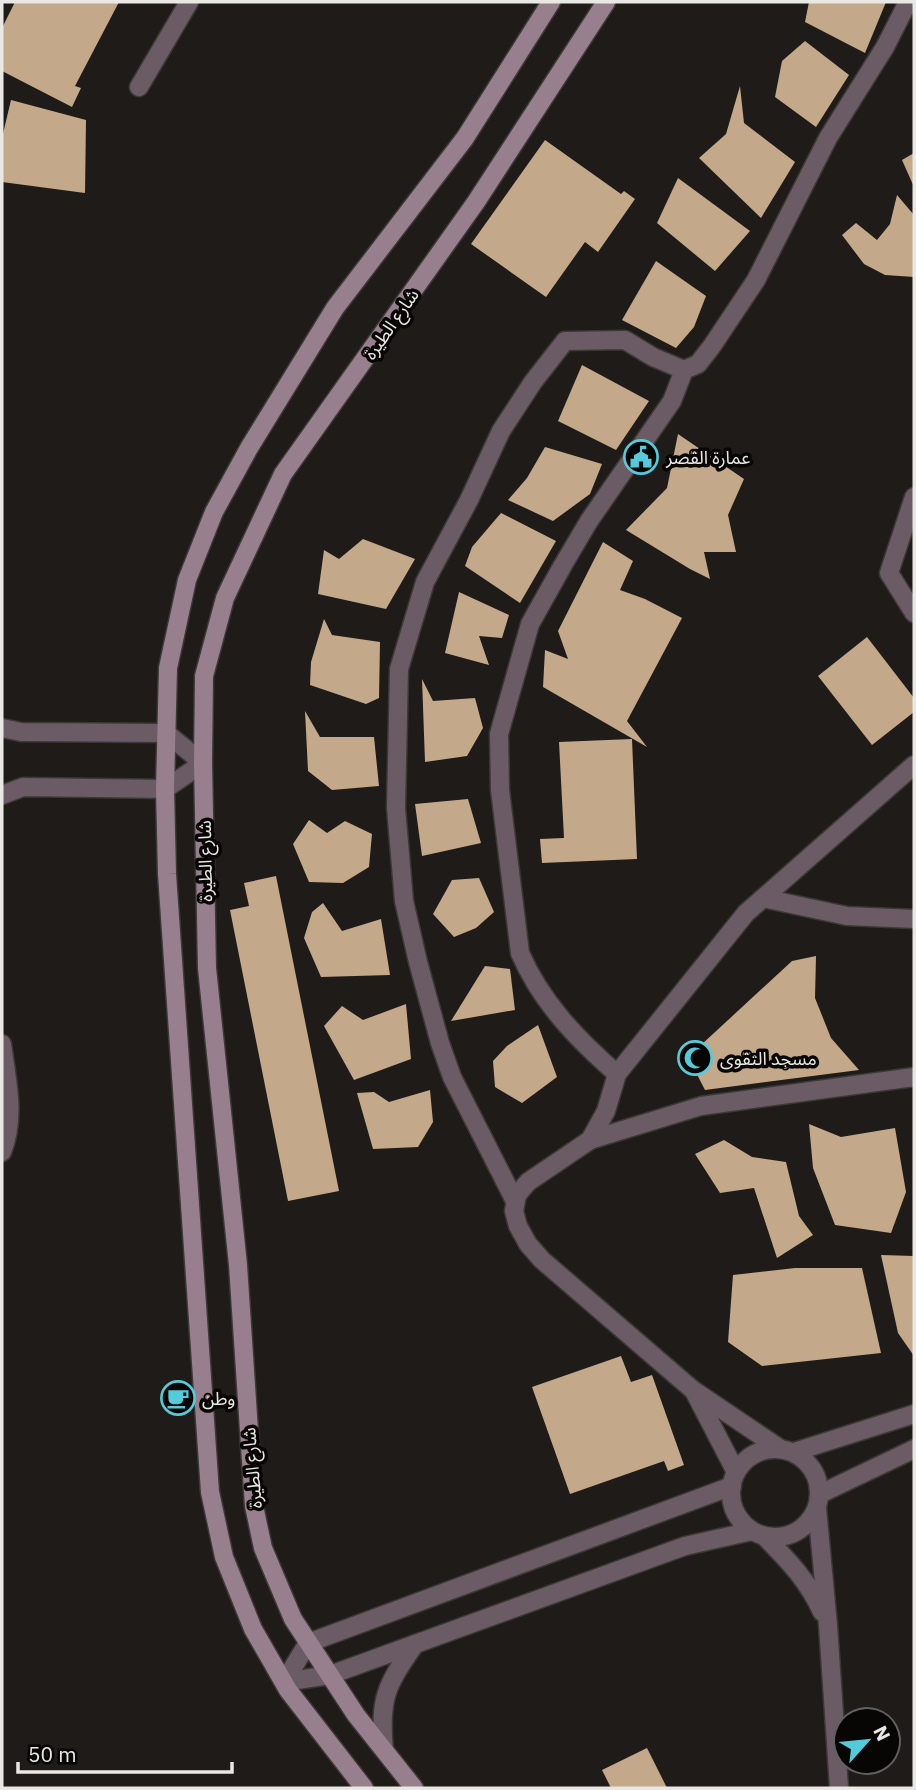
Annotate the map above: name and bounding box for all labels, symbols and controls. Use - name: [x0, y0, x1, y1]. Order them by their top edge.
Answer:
- street label: شارع الطيرة: [358, 284, 426, 366]
- public building icon: عمارة القصر: [622, 438, 660, 476]
- place label: عمارة القصر: [665, 446, 750, 469]
- street label: شارع الطيرة: [193, 820, 220, 902]
- mosque icon: مسجد التقوى: [676, 1039, 714, 1077]
- place label: مسجد التقوى: [720, 1047, 817, 1070]
- cafe icon: وطن: [159, 1379, 197, 1417]
- place label: وطن: [202, 1387, 235, 1410]
- street label: شارع الطيرة: [237, 1426, 270, 1510]
- north arrow: [832, 1706, 902, 1776]
- text: N: [868, 1722, 896, 1745]
- scale bar: [18, 1730, 231, 1774]
- text: 50 m: [28, 1740, 77, 1768]

